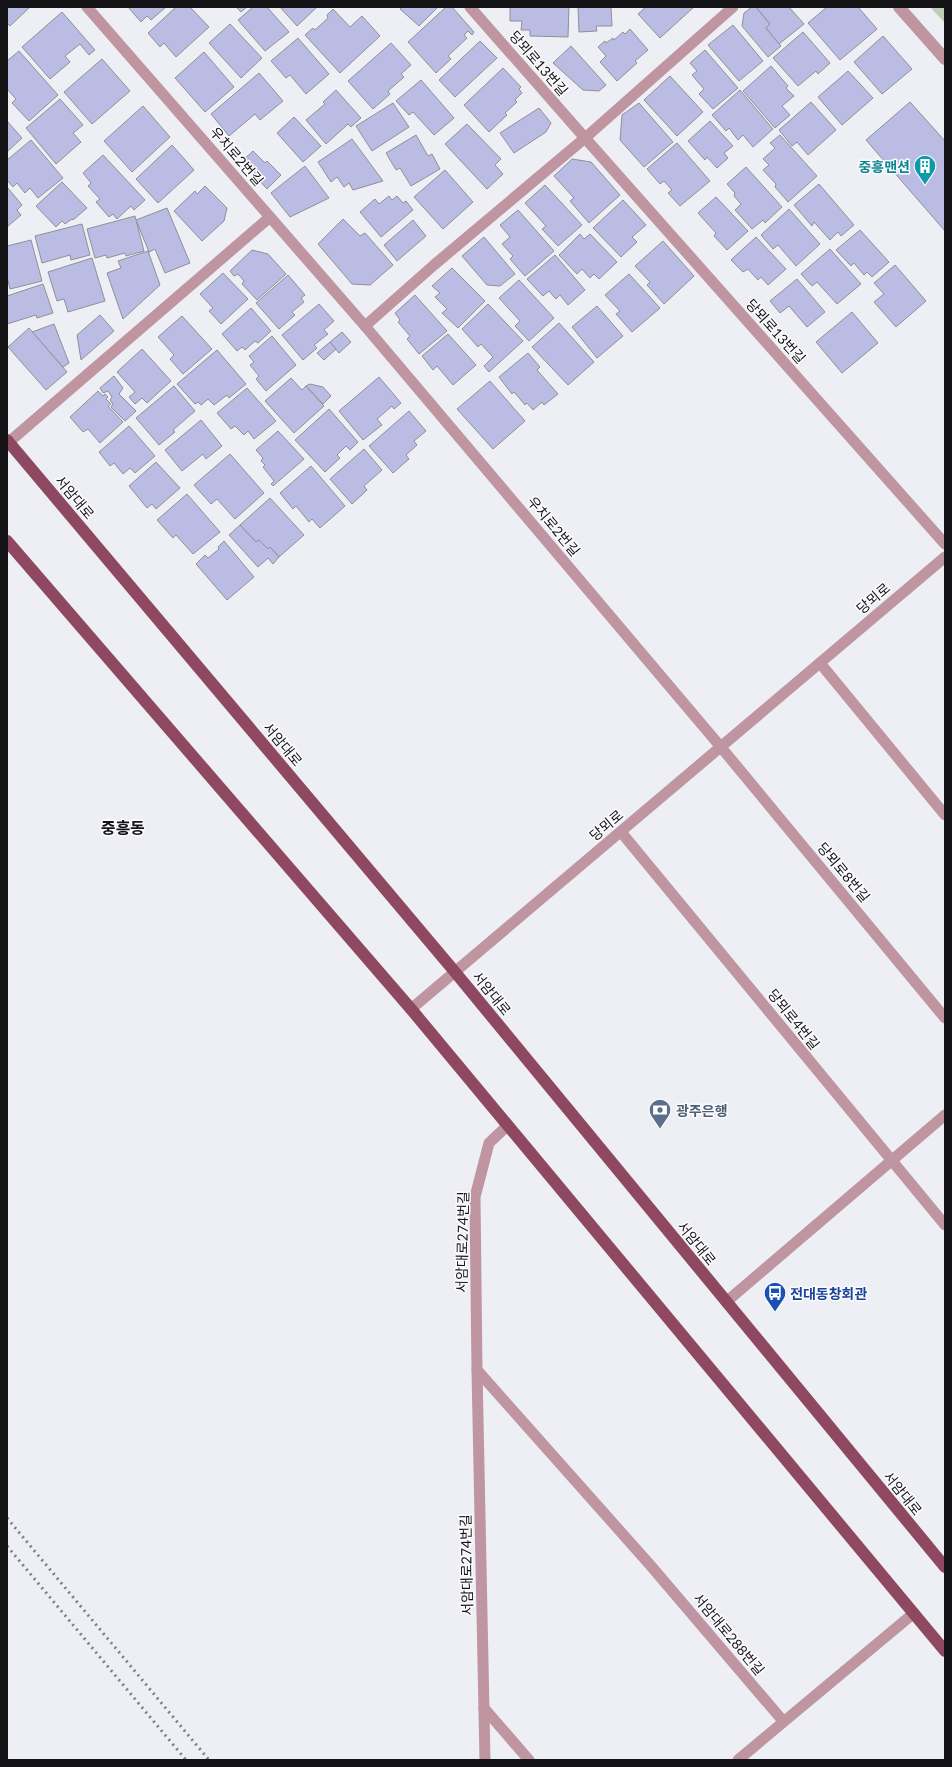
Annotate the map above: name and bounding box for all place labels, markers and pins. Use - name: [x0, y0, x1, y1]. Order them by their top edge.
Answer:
- building icon: 중흥맨션: [912, 153, 938, 186]
- place label: 중흥맨션: [858, 158, 910, 175]
- bank icon: 광주은행: [647, 1097, 673, 1130]
- place label: 광주은행: [676, 1102, 728, 1119]
- bus stop icon: 전대동창회관: [762, 1280, 788, 1313]
- place label: 전대동창회관: [790, 1285, 867, 1302]

